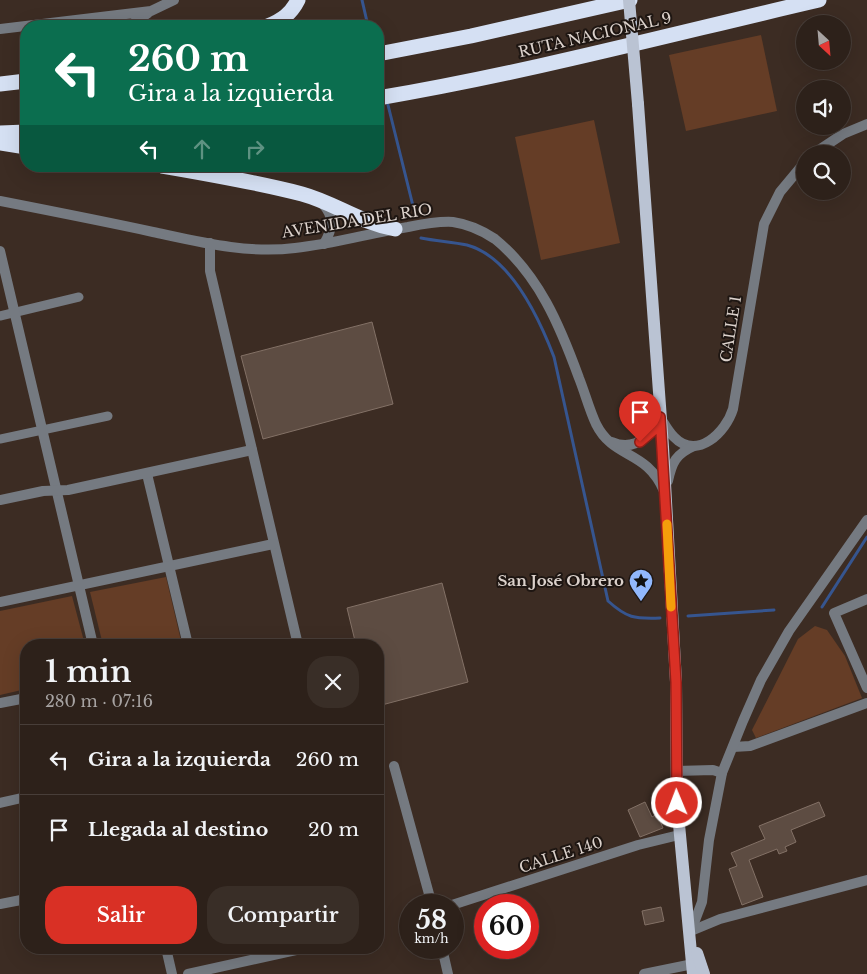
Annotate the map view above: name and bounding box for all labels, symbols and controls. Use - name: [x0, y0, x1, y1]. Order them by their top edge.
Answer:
- street label: RUTA NACIONAL 9: [516, 8, 673, 61]
- north arrow: [796, 15, 851, 70]
- map controls: [796, 15, 851, 200]
- text: 260 m: [128, 37, 249, 80]
- icon: left: [45, 40, 110, 105]
- text: Gira a la izquierda: [128, 80, 333, 107]
- button: sound: [796, 80, 851, 135]
- icon: left: [135, 135, 163, 163]
- icon: ahead: [188, 135, 216, 163]
- icon: right: [241, 135, 269, 163]
- button: search: [796, 145, 851, 200]
- street label: AVENIDA DEL RIO: [280, 199, 433, 242]
- street label: CALLE 1: [716, 294, 745, 364]
- pin: [619, 391, 661, 442]
- icon: arrive: [626, 398, 654, 426]
- place icon: San José Obrero: [628, 568, 654, 602]
- place label: San José Obrero: [497, 571, 624, 590]
- text: 1 min: [45, 653, 131, 690]
- button: close: [307, 656, 359, 708]
- text: 280 m · 07:16: [45, 691, 153, 711]
- icon: left: [45, 746, 73, 774]
- text: Gira a la izquierda: [88, 748, 271, 771]
- text: 260 m: [296, 748, 359, 771]
- position arrow: [650, 776, 702, 828]
- icon: arrive: [45, 816, 73, 844]
- text: Llegada al destino: [88, 818, 268, 841]
- text: 20 m: [308, 818, 359, 841]
- street label: CALLE 140: [517, 832, 605, 877]
- button: Salir: [45, 886, 197, 944]
- button: Compartir: [207, 886, 359, 944]
- speed limit sign: 60: [474, 894, 539, 959]
- text: 58: [416, 905, 447, 936]
- text: km/h: [414, 931, 449, 946]

